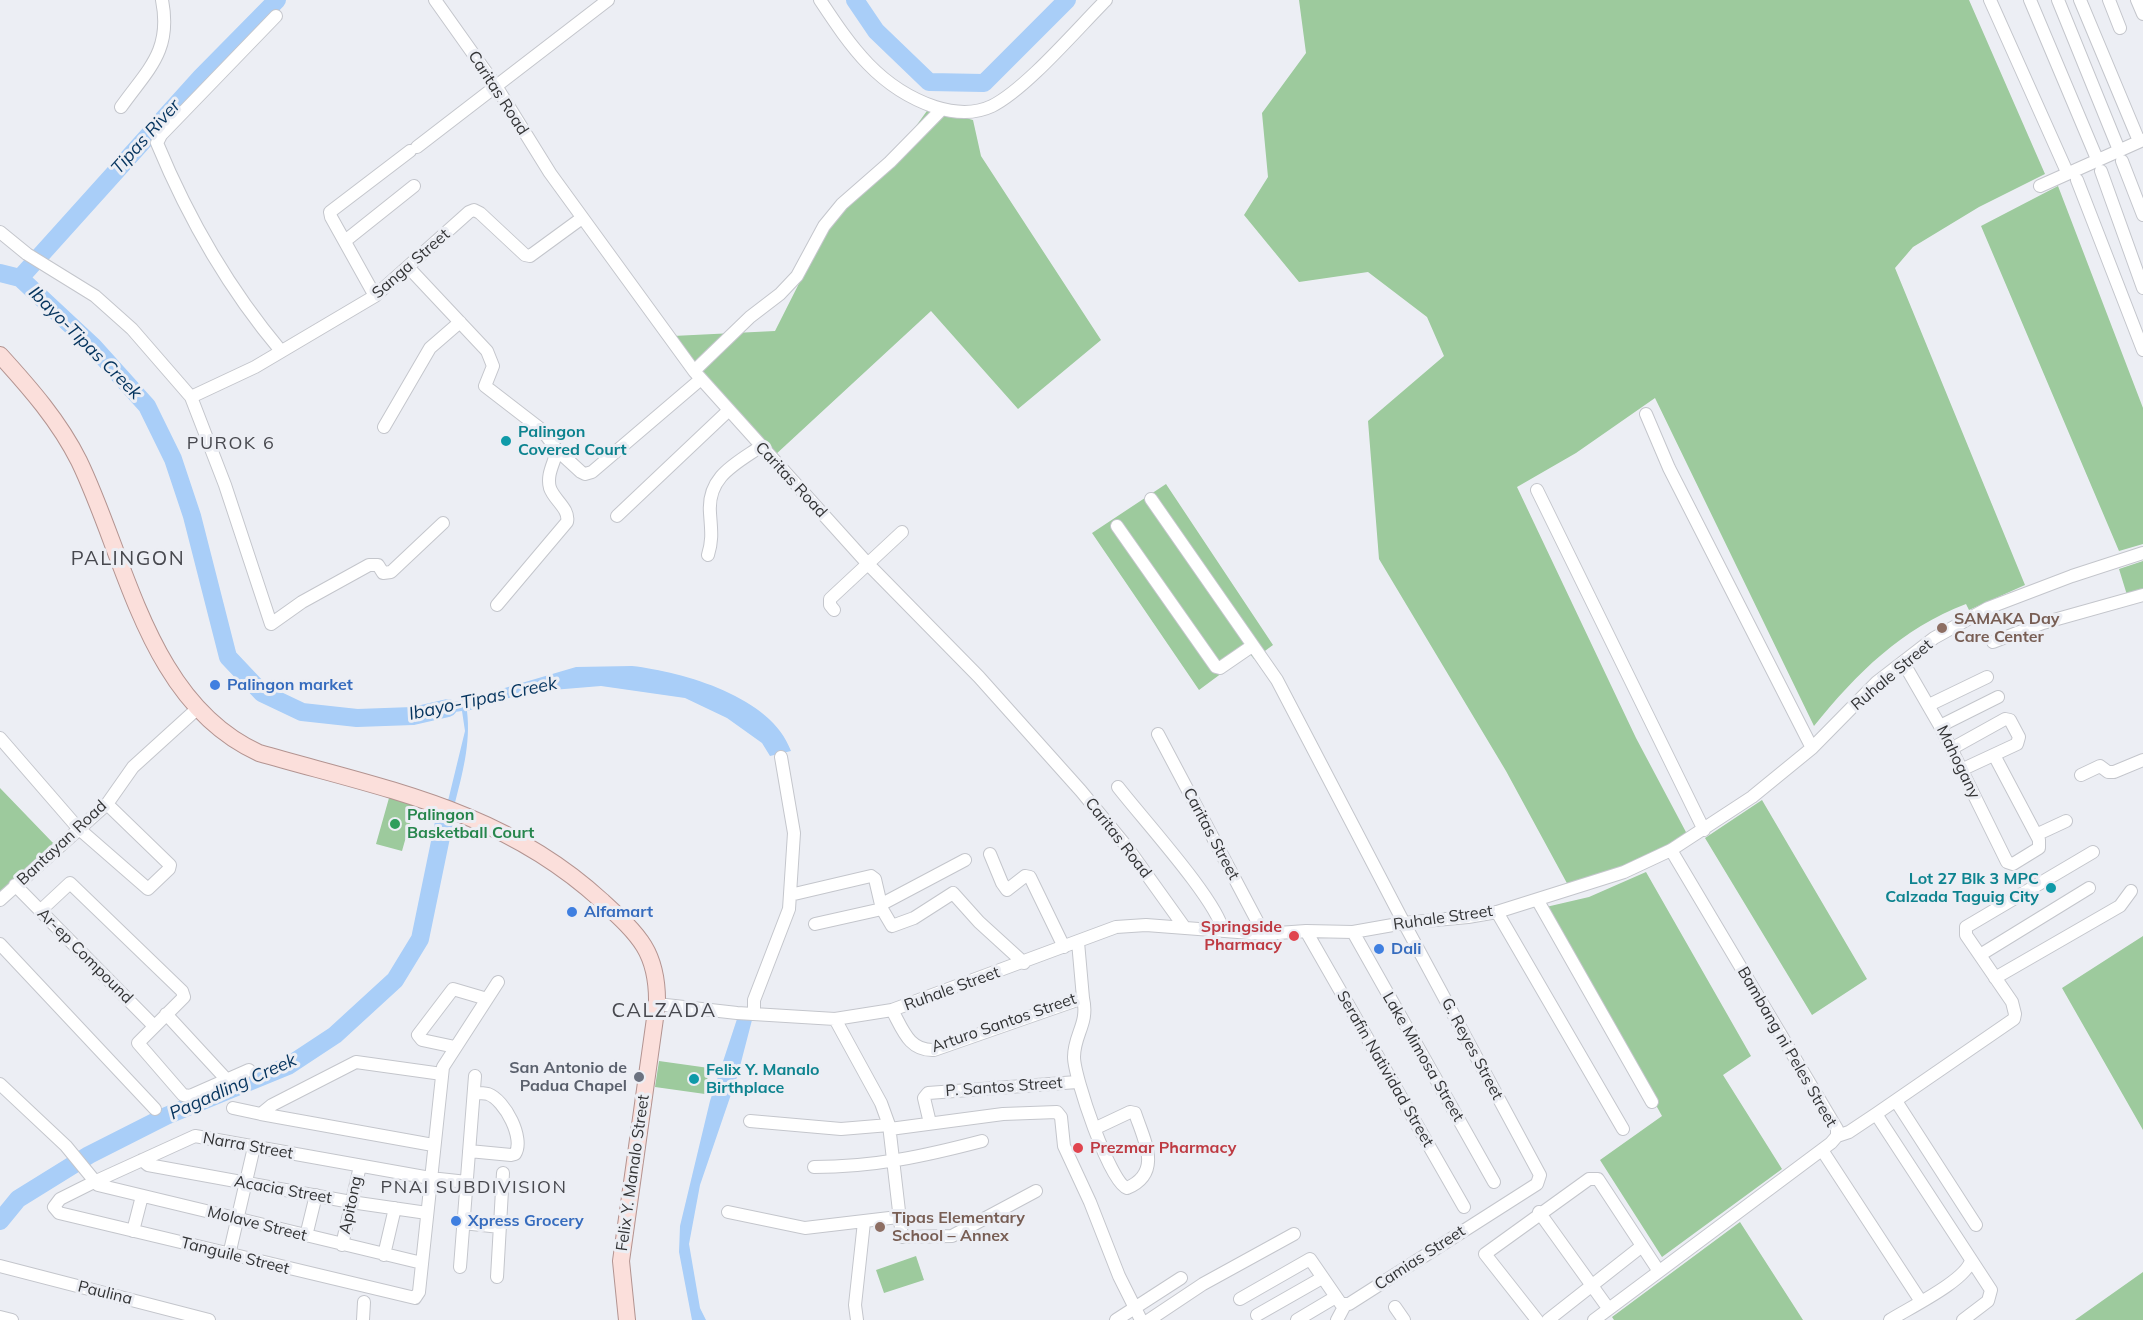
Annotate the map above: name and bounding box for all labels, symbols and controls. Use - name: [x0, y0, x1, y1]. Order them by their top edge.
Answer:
- street label: Caritas Road: [464, 47, 532, 139]
- water label: Tipas River: [107, 95, 185, 179]
- street label: Sanga Street: [368, 225, 454, 303]
- water label: Ibayo-Tipas Creek: [24, 282, 146, 404]
- place label: Palingon Covered Court: [518, 422, 626, 460]
- district label: PUROK 6: [187, 433, 275, 455]
- marker: Palingon Covered Court: [499, 434, 513, 448]
- street label: Caritas Road: [751, 438, 831, 522]
- district label: PALINGON: [71, 547, 185, 571]
- place label: SAMAKA Day Care Center: [1954, 609, 2060, 647]
- marker: SAMAKA Day Care Center: [1935, 621, 1949, 635]
- street label: Ruhale Street: [1847, 635, 1937, 715]
- water label: Ibayo-Tipas Creek: [407, 673, 559, 725]
- place label: Palingon market: [227, 675, 353, 695]
- marker: Palingon market: [208, 678, 222, 692]
- street label: Mahogany: [1932, 722, 1984, 802]
- street label: Caritas Street: [1179, 785, 1243, 883]
- street label: Caritas Road: [1081, 794, 1155, 882]
- street label: Bantayan Road: [13, 797, 111, 889]
- place label: Palingon Basketball Court: [407, 805, 534, 843]
- marker: Palingon Basketball Court: [388, 817, 402, 831]
- place label: Lot 27 Blk 3 MPC Calzada Taguig City: [1885, 869, 2039, 907]
- marker: Lot 27 Blk 3 MPC Calzada Taguig City: [2044, 881, 2058, 895]
- place label: Alfamart: [584, 902, 653, 922]
- street label: Ruhale Street: [1392, 902, 1494, 934]
- street label: Ar-ep Compound: [33, 904, 137, 1008]
- marker: Alfamart: [565, 905, 579, 919]
- place label: Springside Pharmacy: [1201, 917, 1282, 955]
- marker: Springside Pharmacy: [1287, 929, 1301, 943]
- place label: Dali: [1391, 939, 1421, 959]
- marker: Dali: [1372, 942, 1386, 956]
- street label: Ruhale Street: [902, 963, 1002, 1015]
- street label: Bambang ni Peles Street: [1733, 963, 1841, 1131]
- street label: Serafin Natividad Street: [1332, 987, 1438, 1151]
- street label: Arturo Santos Street: [929, 989, 1079, 1057]
- street label: Lake Mimosa Street: [1378, 989, 1468, 1125]
- street label: G. Reyes Street: [1437, 995, 1507, 1103]
- district label: CALZADA: [611, 999, 717, 1023]
- water label: Pagadling Creek: [166, 1049, 300, 1125]
- place label: San Antonio de Padua Chapel: [509, 1058, 627, 1096]
- place label: Felix Y. Manalo Birthplace: [706, 1060, 820, 1098]
- marker: San Antonio de Padua Chapel: [632, 1070, 646, 1084]
- marker: Felix Y. Manalo Birthplace: [687, 1072, 701, 1086]
- street label: P. Santos Street: [945, 1073, 1063, 1101]
- street label: Felix Y. Manalo Street: [613, 1093, 653, 1253]
- street label: Narra Street: [201, 1129, 295, 1163]
- place label: Prezmar Pharmacy: [1090, 1138, 1236, 1158]
- marker: Prezmar Pharmacy: [1071, 1141, 1085, 1155]
- street label: Acacia Street: [233, 1172, 333, 1208]
- street label: Apitong: [335, 1174, 367, 1236]
- district label: PNAI SUBDIVISION: [381, 1177, 567, 1199]
- street label: Molave Street: [205, 1202, 309, 1246]
- place label: Tipas Elementary School – Annex: [892, 1208, 1025, 1246]
- place label: Xpress Grocery: [468, 1211, 584, 1231]
- marker: Xpress Grocery: [449, 1214, 463, 1228]
- marker: Tipas Elementary School – Annex: [873, 1220, 887, 1234]
- street label: Camias Street: [1371, 1222, 1469, 1294]
- street label: Tanguile Street: [179, 1233, 291, 1279]
- street label: Paulina: [76, 1277, 134, 1309]

